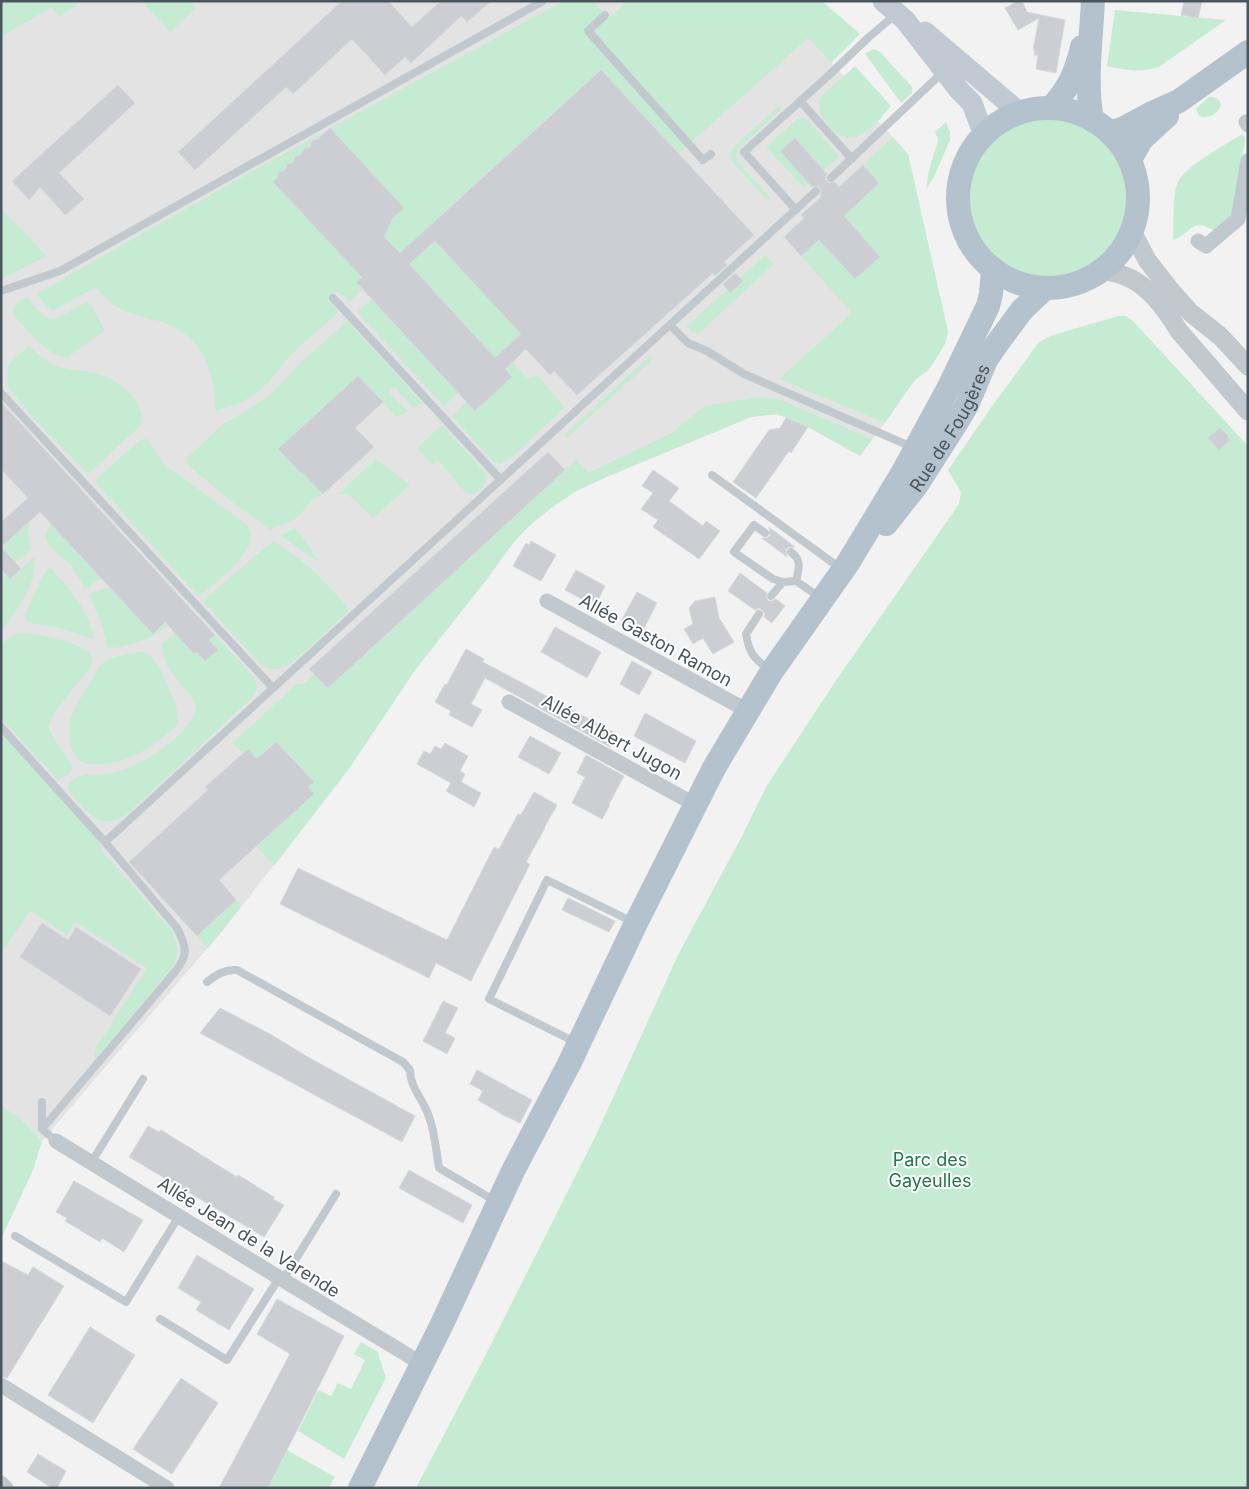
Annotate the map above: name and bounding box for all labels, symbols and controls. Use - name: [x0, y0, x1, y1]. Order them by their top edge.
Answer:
- street label: Rue de Fougères: [905, 361, 994, 495]
- street label: Allée Gaston Ramon: [576, 589, 736, 691]
- street label: Allée Albert Jugon: [538, 690, 686, 784]
- park label: Parc des Gayeulles: [889, 1149, 971, 1191]
- street label: Allée Jean de la Varende: [154, 1172, 344, 1302]

